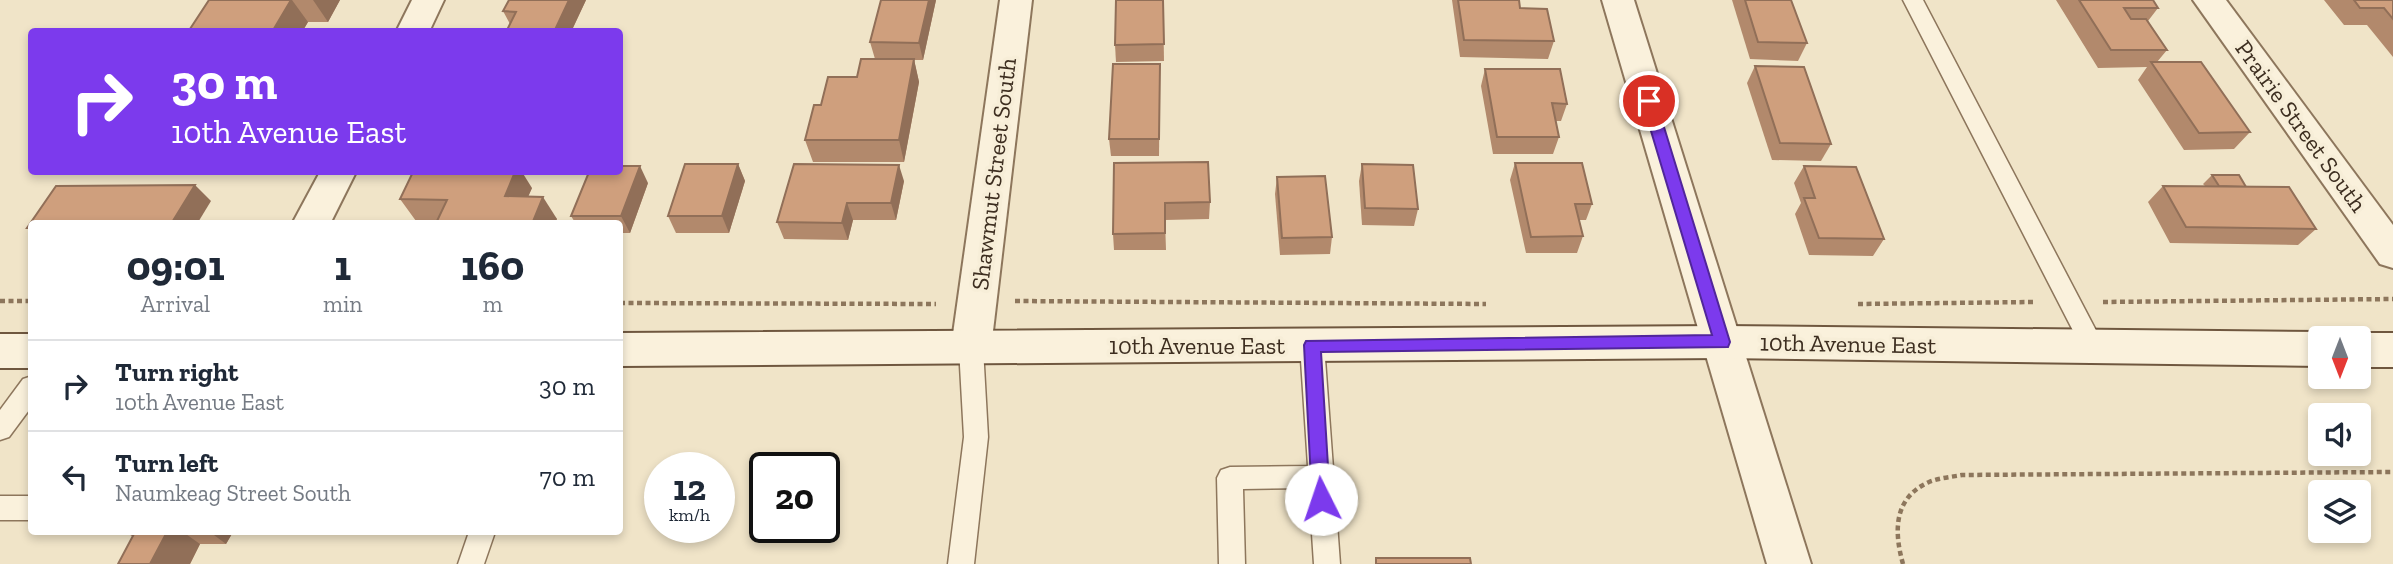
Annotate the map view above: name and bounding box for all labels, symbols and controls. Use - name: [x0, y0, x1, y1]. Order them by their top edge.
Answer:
- street label: Prairie Street South: [2229, 34, 2374, 218]
- text: 30 m: [171, 53, 277, 112]
- icon: right: [56, 56, 147, 147]
- street label: Shawmut Street South: [965, 56, 1022, 292]
- pin: [1619, 71, 1679, 131]
- icon: arrive: [1630, 82, 1668, 120]
- text: 10th Avenue East: [171, 113, 406, 151]
- text: 09:01: [126, 240, 225, 291]
- text: 1: [334, 240, 351, 291]
- text: 160: [461, 240, 525, 291]
- text: Arrival: [141, 290, 210, 318]
- text: min: [323, 290, 363, 318]
- text: m: [483, 290, 503, 318]
- north arrow: [2308, 326, 2371, 388]
- map controls: [2308, 326, 2371, 543]
- street label: 10th Avenue East: [1760, 327, 1937, 360]
- street label: 10th Avenue East: [1109, 331, 1285, 360]
- text: Turn right: [115, 356, 238, 388]
- icon: right: [56, 367, 94, 405]
- text: 30 m: [539, 370, 595, 402]
- text: 10th Avenue East: [115, 388, 284, 416]
- button: sound: [2308, 403, 2371, 466]
- text: Turn left: [115, 447, 218, 479]
- speed limit sign: 20: [749, 452, 840, 543]
- icon: left: [56, 458, 94, 496]
- text: 70 m: [539, 461, 595, 493]
- position arrow: [1284, 462, 1358, 536]
- text: 12: [673, 467, 706, 509]
- text: Naumkeag Street South: [115, 479, 351, 507]
- button: layers: [2308, 480, 2371, 543]
- text: km/h: [669, 504, 710, 526]

